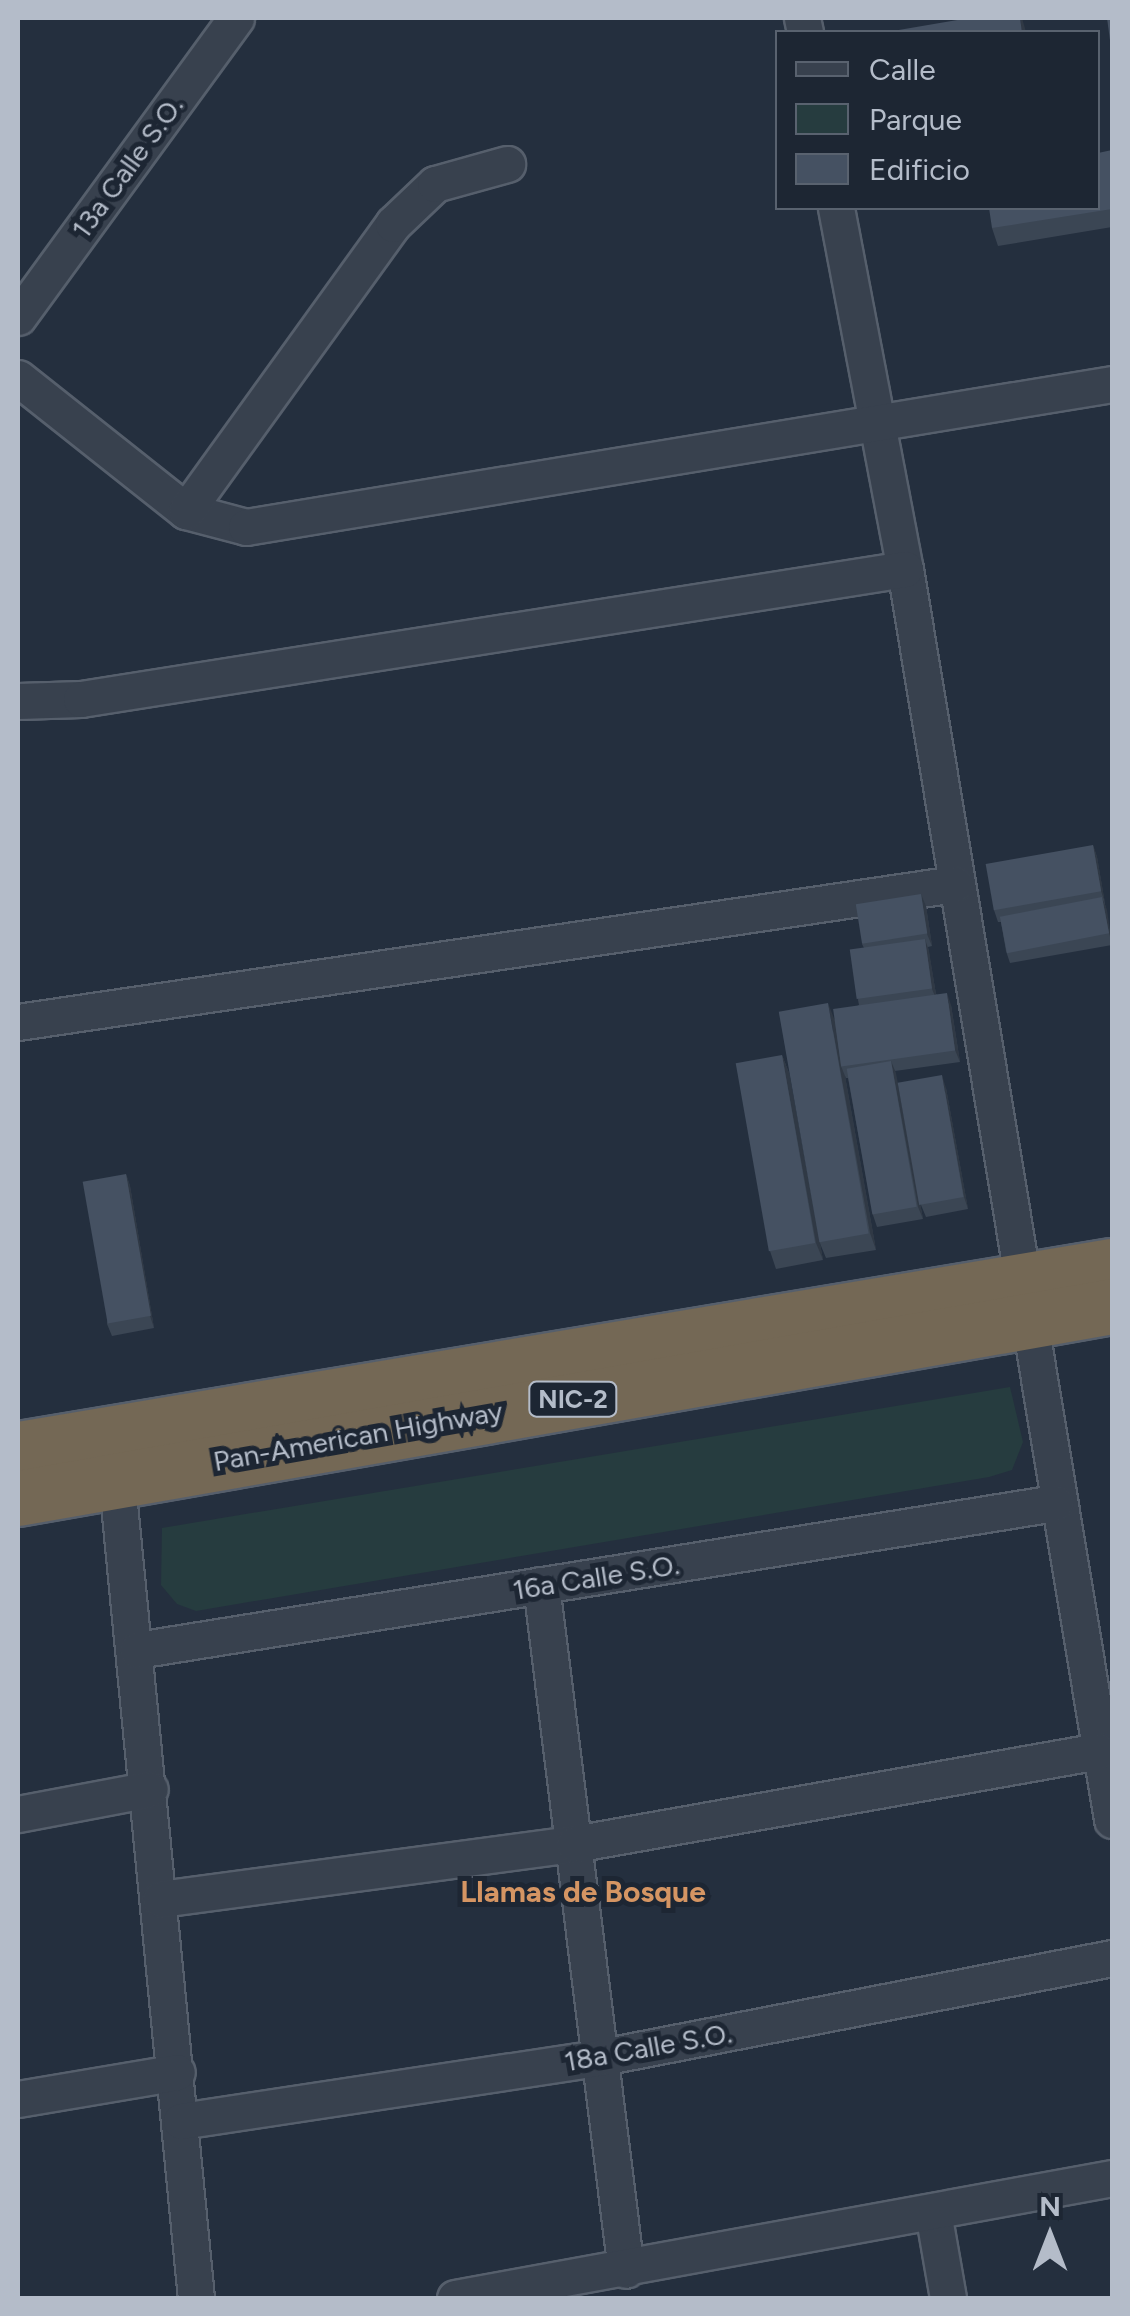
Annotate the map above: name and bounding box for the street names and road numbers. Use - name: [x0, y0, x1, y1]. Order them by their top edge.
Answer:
- street label: 13a Calle S.O.: [64, 89, 190, 245]
- road number: NIC-2: [528, 1379, 618, 1419]
- street label: Pan-American Highway: [211, 1394, 505, 1478]
- street label: 16a Calle S.O.: [510, 1547, 682, 1607]
- street label: 18a Calle S.O.: [562, 2016, 734, 2078]

